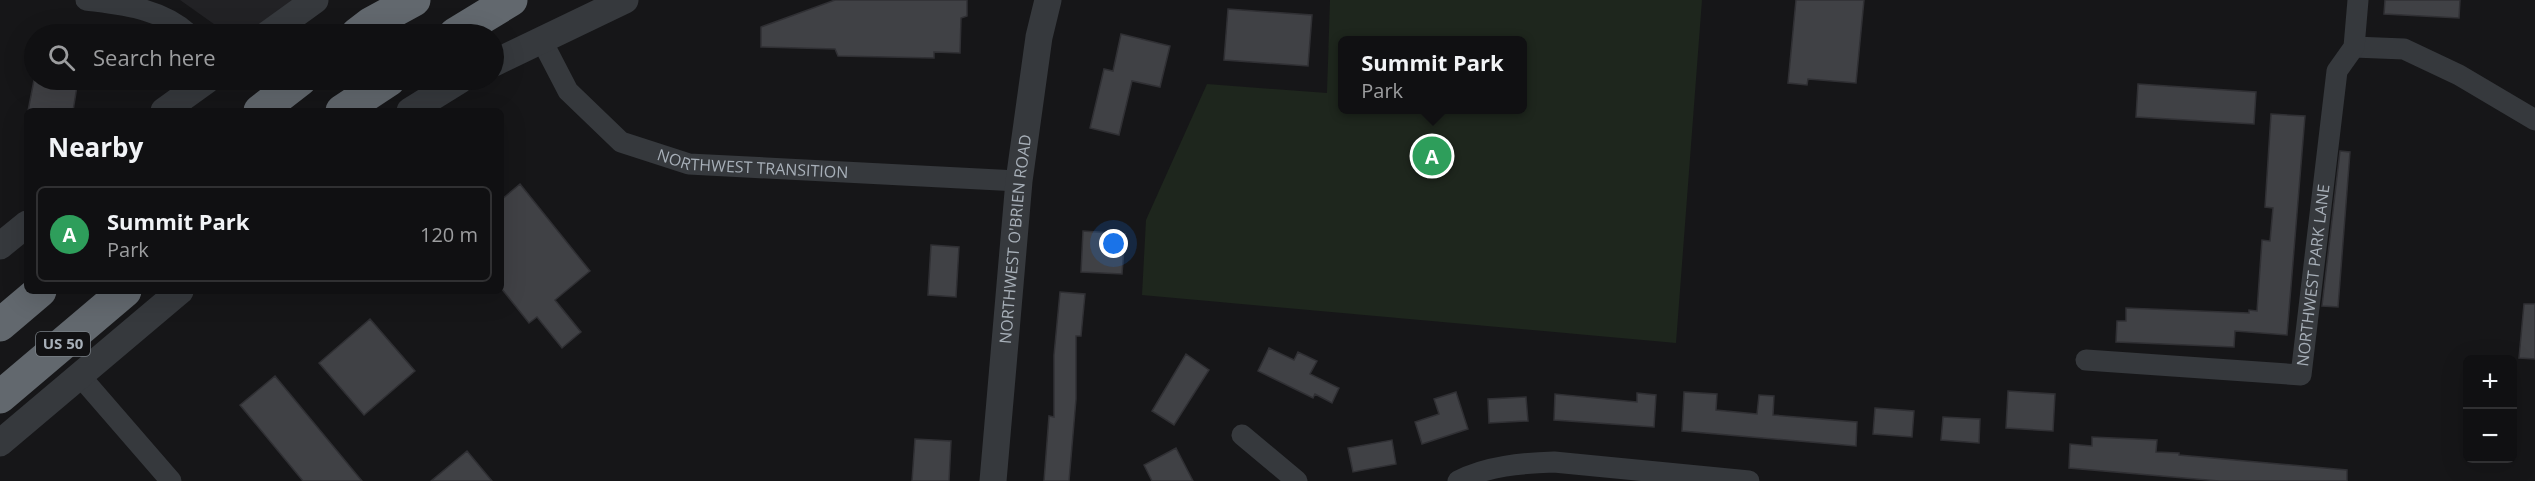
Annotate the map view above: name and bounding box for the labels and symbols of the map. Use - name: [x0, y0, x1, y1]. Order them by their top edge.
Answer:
- street label: NORTHWEST O'BRIEN ROAD: [994, 133, 1036, 345]
- pin: A: [1412, 134, 1452, 178]
- street label: NORTHWEST TRANSITION: [654, 143, 849, 183]
- street label: NORTHWEST PARK LANE: [2291, 183, 2335, 368]
- your location: [1099, 229, 1128, 258]
- road number: US 50: [36, 332, 90, 356]

